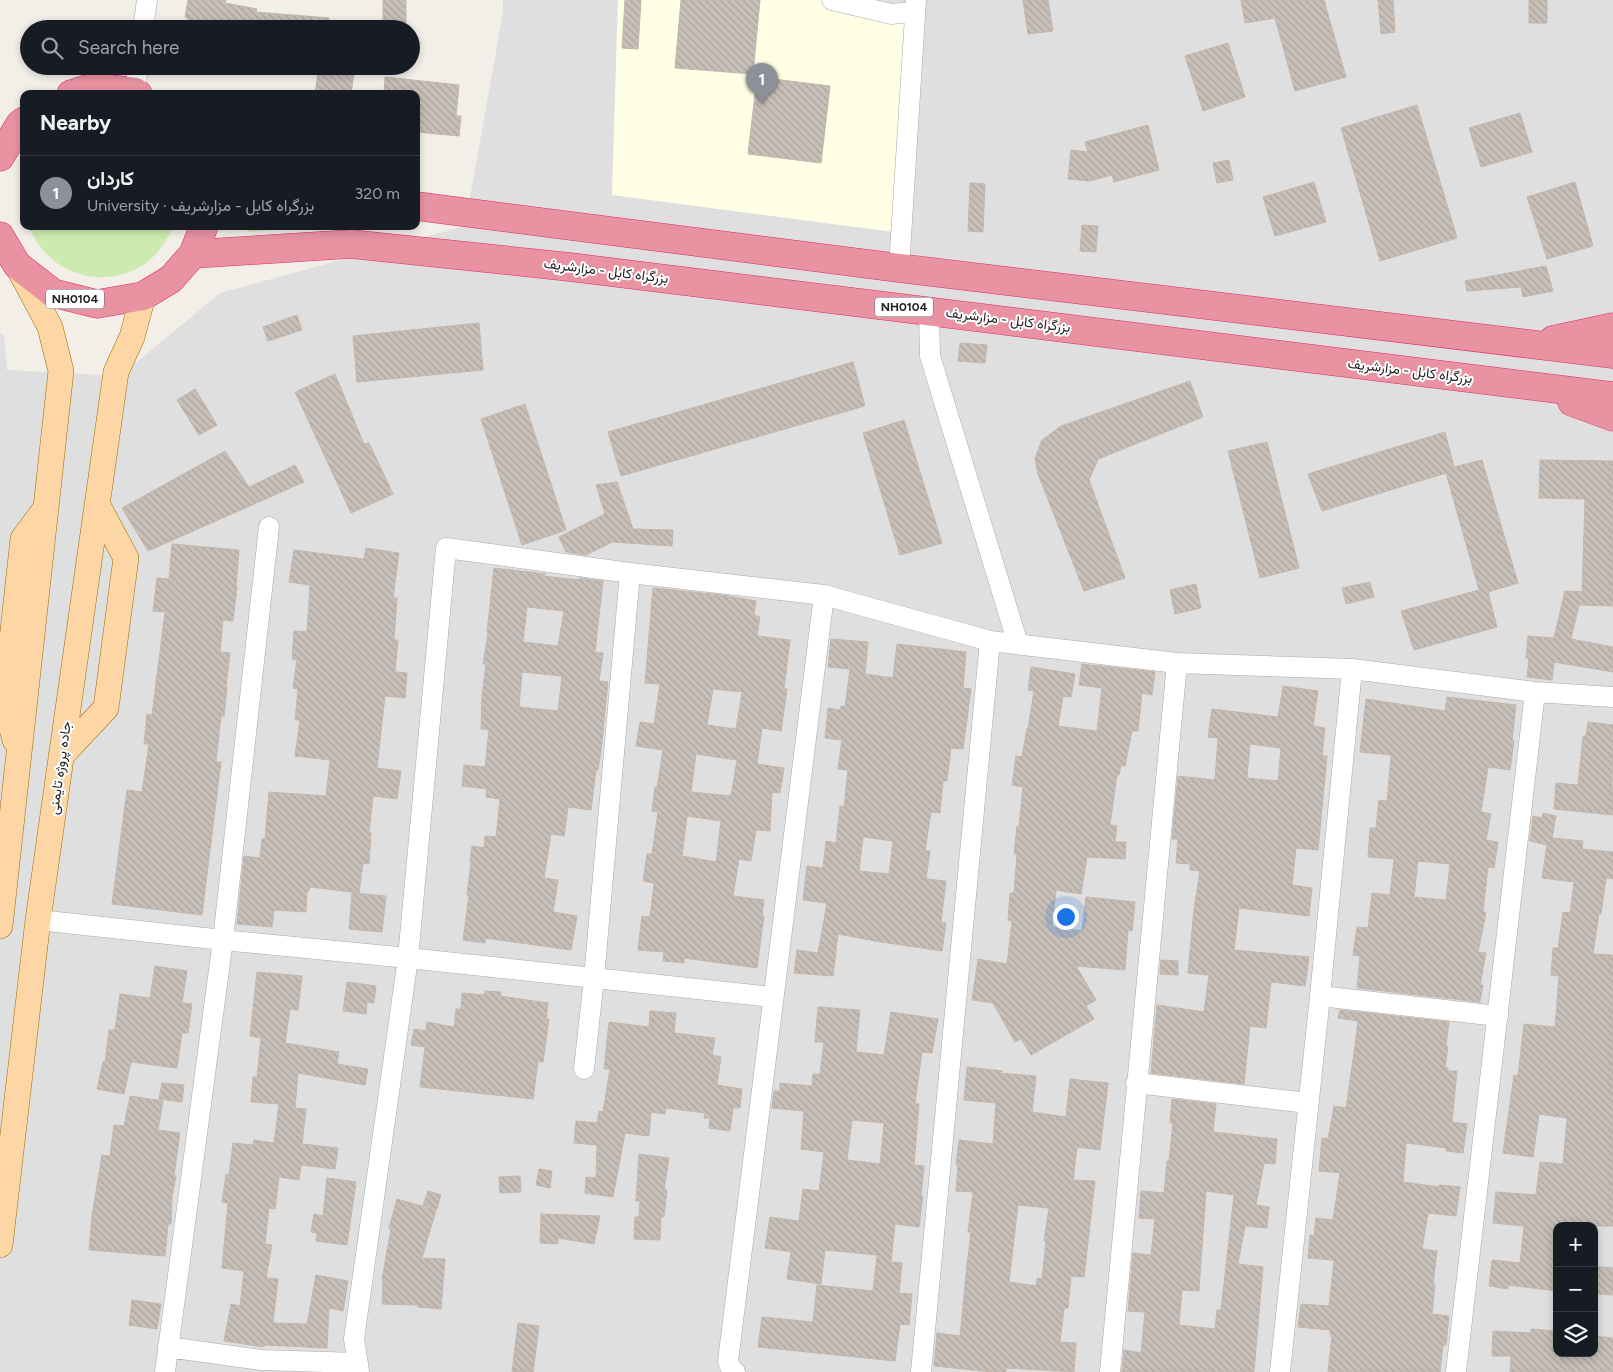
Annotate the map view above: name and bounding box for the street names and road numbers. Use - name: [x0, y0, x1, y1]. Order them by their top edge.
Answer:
- street label: بزرگراه کابل - مزارشریف: [543, 255, 669, 287]
- road number: NH0104: [46, 290, 104, 308]
- road number: NH0104: [875, 298, 933, 316]
- street label: بزرگراه کابل - مزارشریف: [945, 304, 1071, 336]
- street label: بزرگراه کابل - مزارشریف: [1347, 355, 1473, 387]
- street label: جاده پروژه تایمنی: [45, 720, 76, 816]

